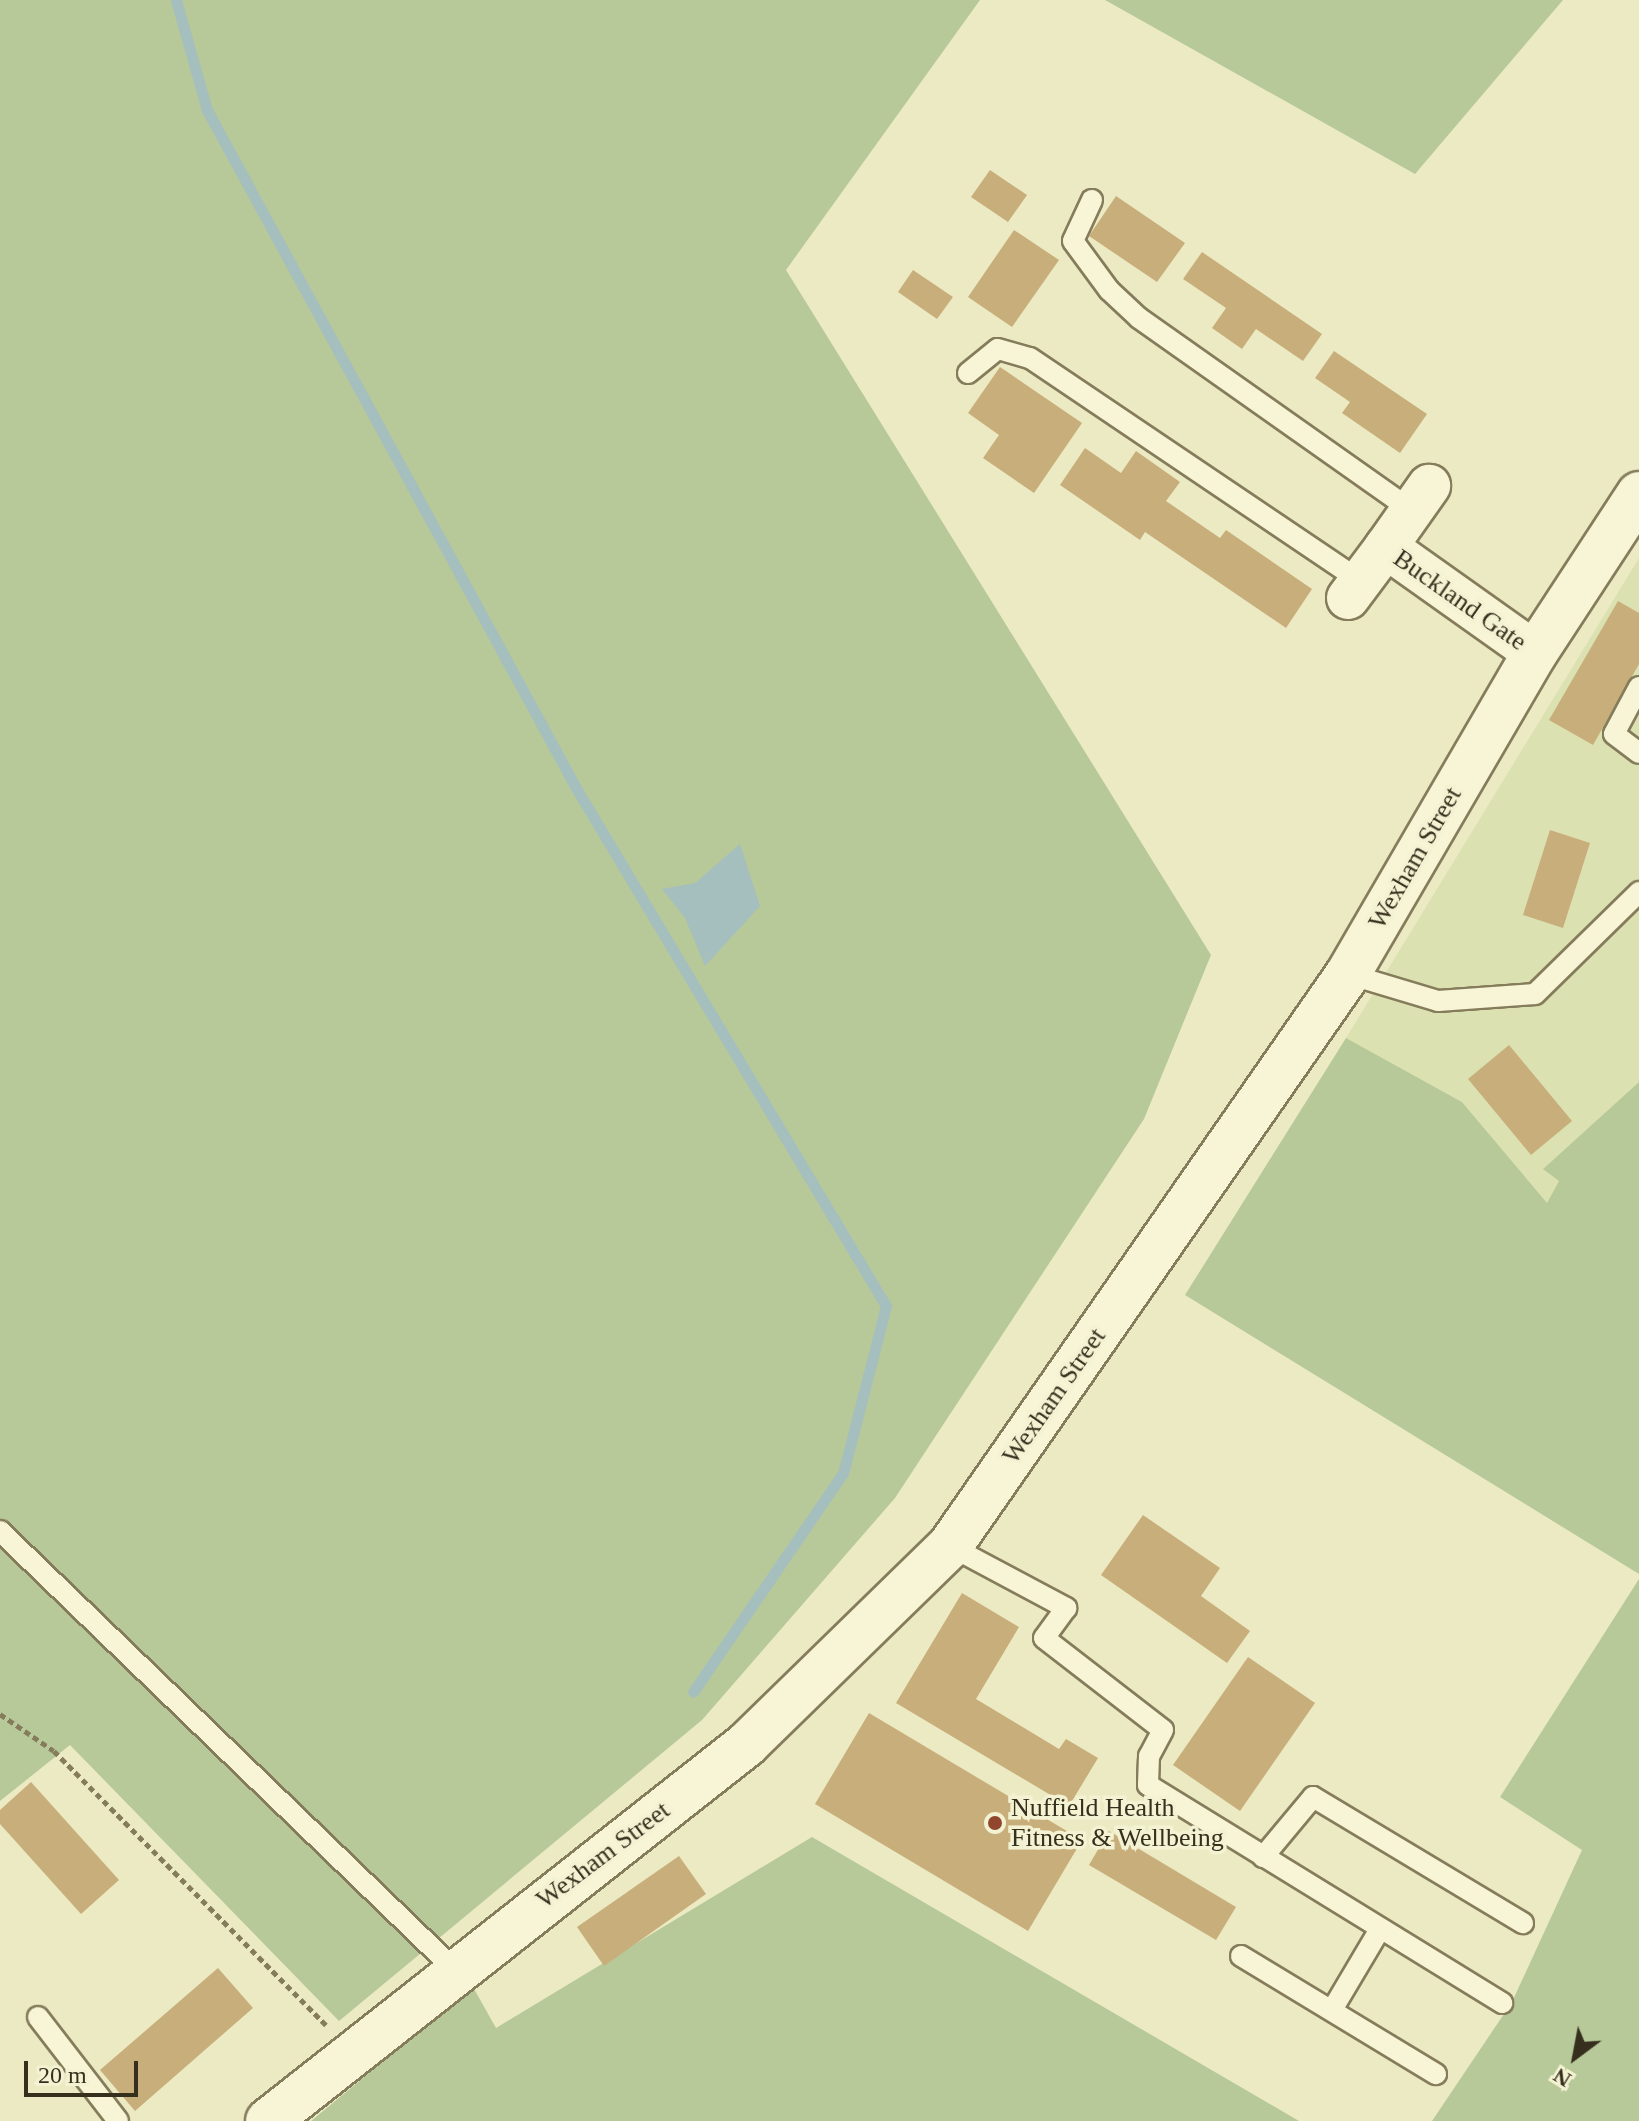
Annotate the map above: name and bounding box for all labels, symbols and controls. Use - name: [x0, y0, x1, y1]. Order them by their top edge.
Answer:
- street label: Buckland Gate: [1387, 543, 1533, 657]
- street label: Wexham Street: [1362, 781, 1468, 935]
- street label: Wexham Street: [996, 1322, 1112, 1470]
- place label: Nuffield Health Fitness & Wellbeing: [1011, 1792, 1224, 1854]
- street label: Wexham Street: [530, 1795, 676, 1915]
- marker: Nuffield Health Fitness & Wellbeing: [986, 1814, 1004, 1832]
- north arrow: [1535, 2017, 1615, 2097]
- scale bar: [28, 2045, 142, 2095]
- text: 20 m: [38, 2062, 87, 2088]
- text: N: [1549, 2063, 1575, 2093]

